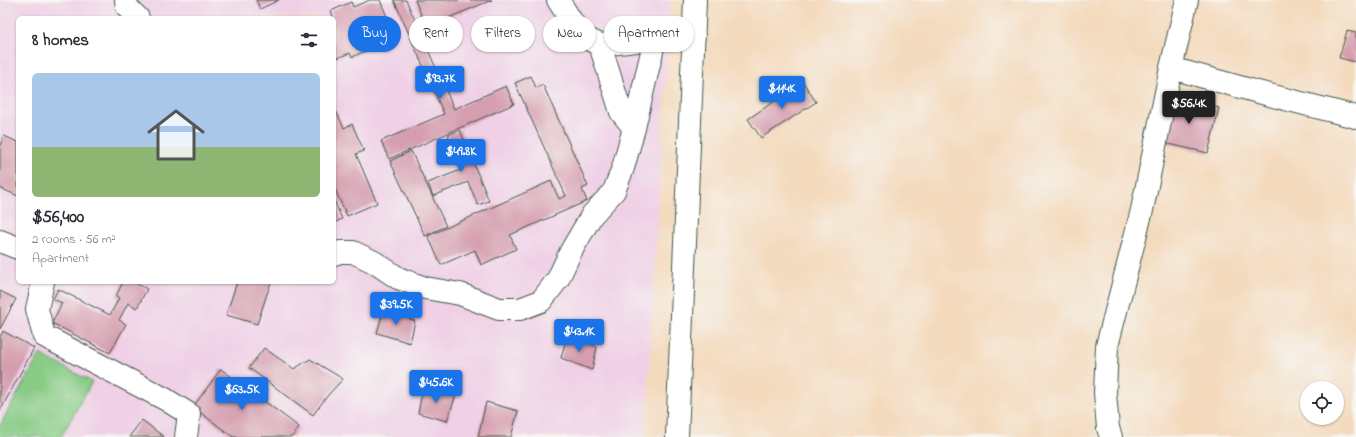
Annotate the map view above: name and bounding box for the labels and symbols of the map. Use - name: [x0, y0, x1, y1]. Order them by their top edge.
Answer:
- pin: $93.7K: [407, 66, 473, 100]
- pin: $114K: [754, 76, 810, 110]
- pin: $56.4K: [1156, 91, 1222, 125]
- pin: $49.8K: [428, 139, 494, 173]
- pin: $39.5K: [363, 292, 429, 326]
- pin: $43.1K: [546, 319, 612, 353]
- pin: $45.6K: [403, 370, 469, 404]
- pin: $63.5K: [209, 377, 275, 411]

